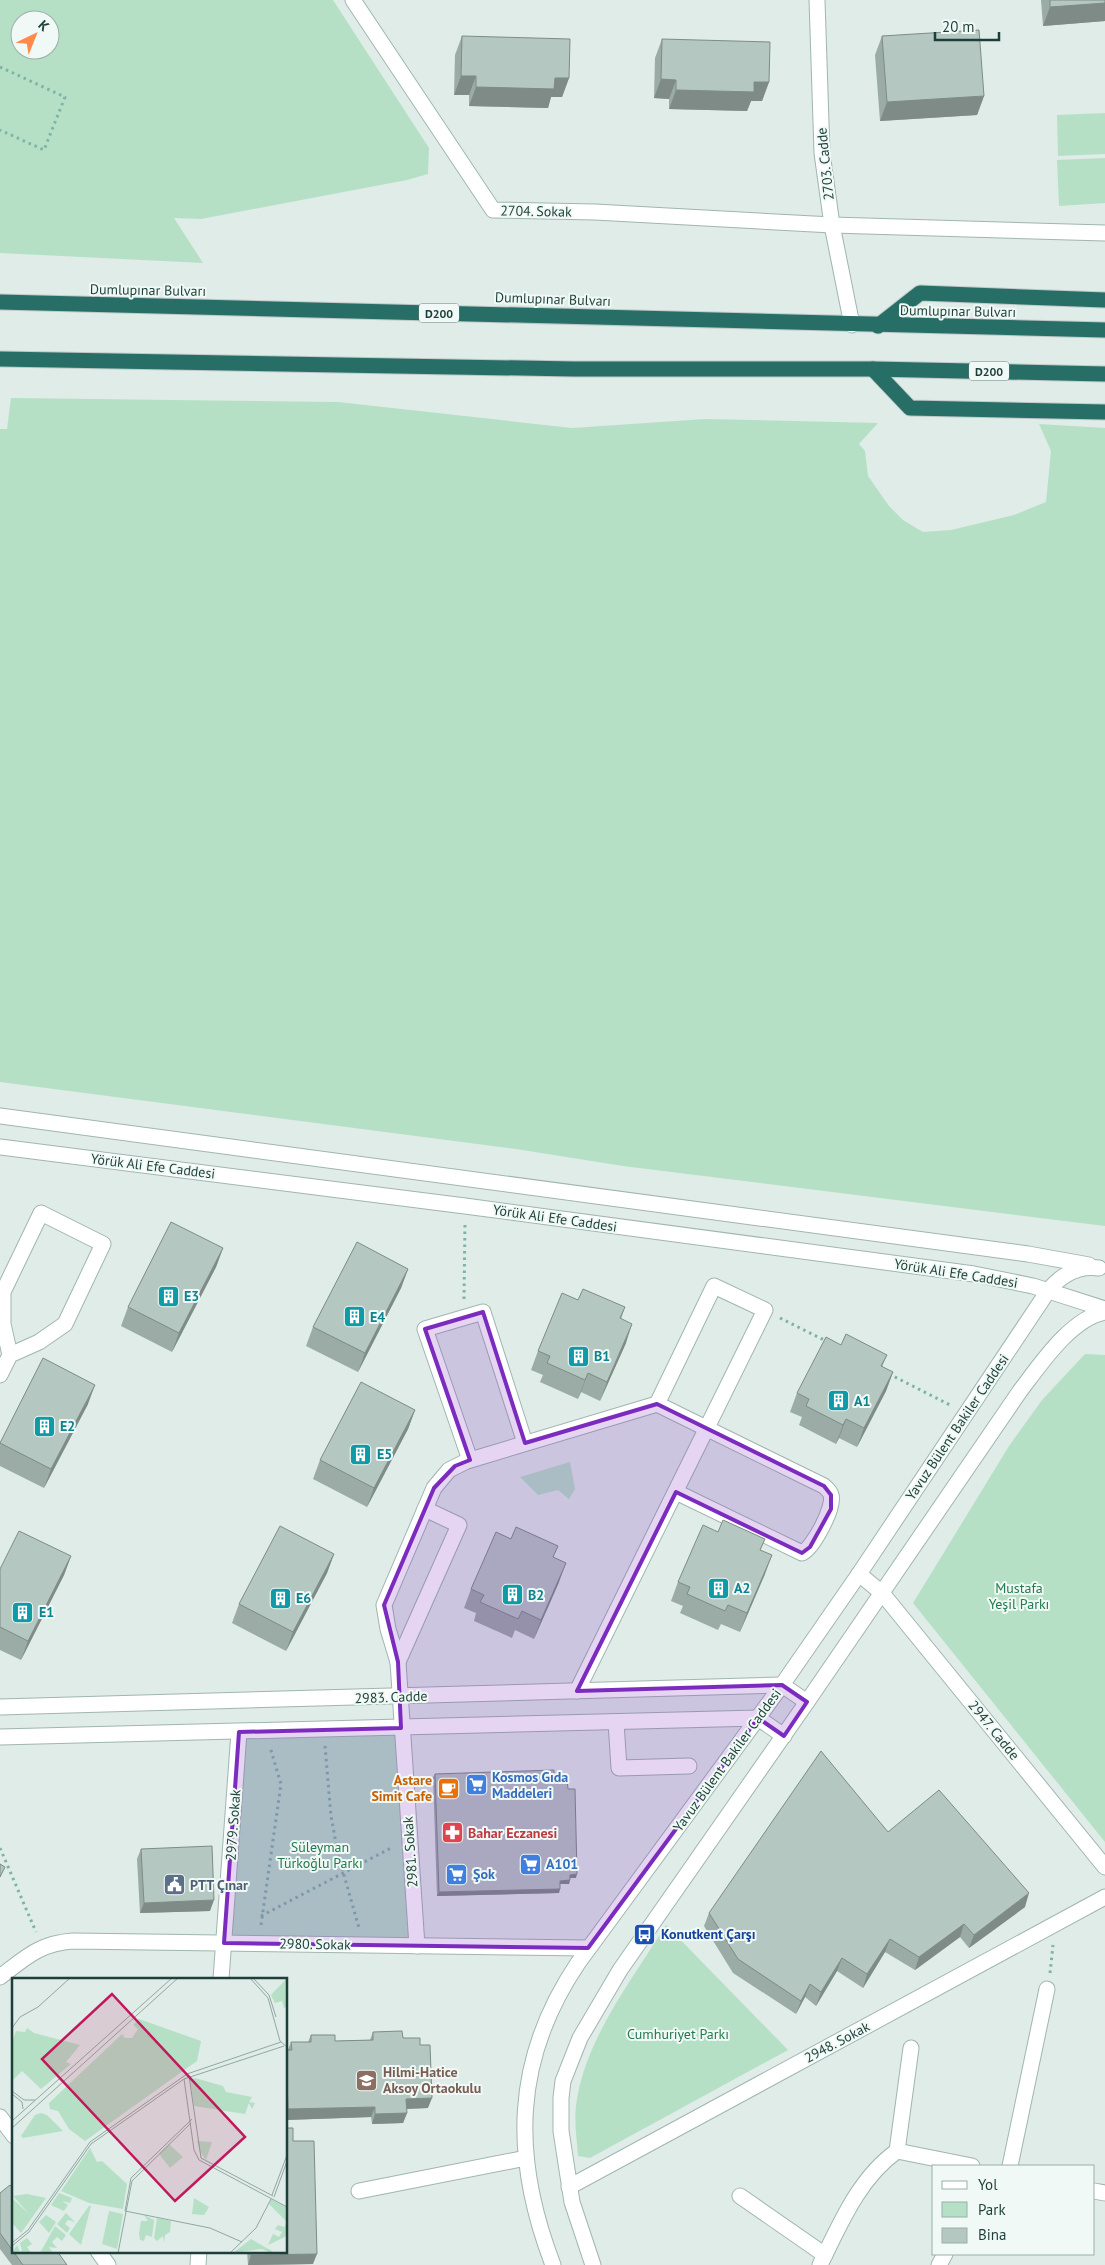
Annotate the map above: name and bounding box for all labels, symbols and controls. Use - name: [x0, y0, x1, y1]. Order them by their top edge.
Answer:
- north arrow: [10, 10, 60, 60]
- scale bar: [935, 10, 999, 42]
- text: K: [35, 16, 53, 35]
- text: 20 m: [942, 17, 975, 36]
- street label: 2703. Cadde: [812, 127, 838, 201]
- street label: 2704. Sokak: [500, 201, 572, 221]
- street label: Dumlupınar Bulvarı: [90, 280, 206, 300]
- street label: Dumlupınar Bulvarı: [495, 288, 611, 310]
- street label: Dumlupınar Bulvarı: [900, 301, 1016, 321]
- road number: D200: [419, 304, 459, 322]
- road number: D200: [969, 362, 1009, 381]
- street label: Yörük Ali Efe Caddesi: [90, 1149, 216, 1183]
- street label: Yörük Ali Efe Caddesi: [492, 1200, 618, 1236]
- street label: Yörük Ali Efe Caddesi: [893, 1254, 1019, 1292]
- building icon: E3: [156, 1284, 180, 1308]
- place label: E3: [184, 1287, 199, 1305]
- building icon: E4: [342, 1305, 366, 1329]
- place label: E4: [370, 1308, 385, 1326]
- building icon: B1: [566, 1344, 590, 1368]
- place label: B1: [594, 1347, 610, 1365]
- street label: Yavuz Bülent Bakiler Caddesi: [901, 1350, 1013, 1504]
- building icon: A1: [826, 1389, 850, 1413]
- place label: A1: [854, 1392, 870, 1410]
- building icon: E2: [32, 1414, 56, 1438]
- place label: E2: [60, 1417, 75, 1435]
- building icon: E5: [349, 1442, 373, 1466]
- place label: E5: [377, 1445, 392, 1463]
- building icon: A2: [706, 1576, 730, 1600]
- place label: A2: [734, 1579, 750, 1597]
- park label: Mustafa Yeşil Parkı: [989, 1579, 1049, 1613]
- building icon: B2: [500, 1583, 524, 1607]
- building icon: E6: [268, 1586, 292, 1610]
- place label: B2: [528, 1586, 544, 1604]
- place label: E6: [296, 1589, 311, 1607]
- building icon: E1: [11, 1600, 35, 1624]
- place label: E1: [39, 1603, 54, 1621]
- street label: Yavuz Bülent Bakiler Caddesi: [669, 1685, 785, 1835]
- street label: 2983. Cadde: [354, 1687, 428, 1707]
- street label: 2947. Cadde: [965, 1697, 1023, 1763]
- place label: Kosmos Gıda Maddeleri: [492, 1768, 568, 1802]
- place label: Astare Simit Cafe: [371, 1771, 432, 1805]
- supermarket icon: Kosmos Gıda Maddeleri: [464, 1773, 488, 1797]
- cafe icon: Astare Simit Cafe: [436, 1776, 460, 1800]
- street label: 2979. Sokak: [222, 1788, 244, 1861]
- street label: 2981. Sokak: [399, 1815, 421, 1888]
- pharmacy icon: Bahar Eczanesi: [440, 1821, 464, 1845]
- place label: Bahar Eczanesi: [468, 1824, 558, 1842]
- park label: Süleyman Türkoğlu Parkı: [277, 1838, 363, 1872]
- supermarket icon: A101: [518, 1852, 542, 1876]
- place label: A101: [546, 1855, 578, 1873]
- supermarket icon: Şok: [445, 1862, 469, 1886]
- place label: Şok: [473, 1865, 495, 1883]
- public building icon: PTT Çınar: [162, 1873, 186, 1897]
- place label: PTT Çınar: [190, 1876, 248, 1894]
- bus stop icon: Konutkent Çarşı: [633, 1922, 657, 1946]
- place label: Konutkent Çarşı: [661, 1925, 755, 1943]
- street label: 2980. Sokak: [279, 1934, 351, 1954]
- inset map: [12, 1978, 288, 2252]
- street label: 2948. Sokak: [801, 2017, 873, 2067]
- park label: Cumhuriyet Parkı: [627, 2025, 729, 2043]
- place label: Hilmi-Hatice Aksoy Ortaokulu: [383, 2063, 481, 2097]
- school or university icon: Hilmi-Hatice Aksoy Ortaokulu: [355, 2068, 379, 2092]
- legend: [932, 2165, 1095, 2255]
- text: Yol: [978, 2175, 998, 2194]
- text: Park: [978, 2200, 1006, 2219]
- text: Bina: [978, 2225, 1006, 2244]

